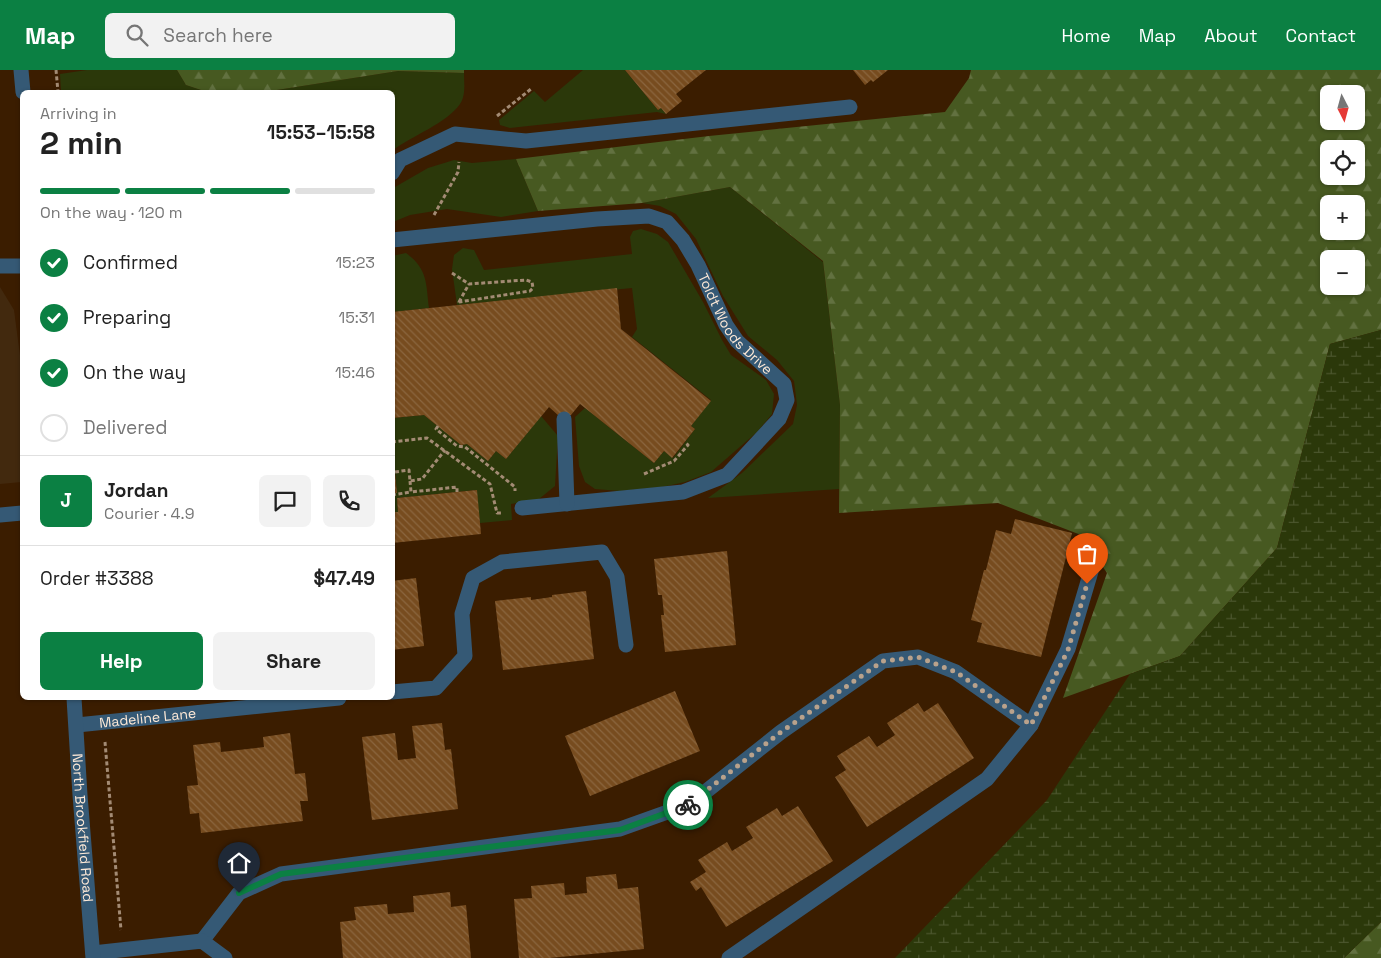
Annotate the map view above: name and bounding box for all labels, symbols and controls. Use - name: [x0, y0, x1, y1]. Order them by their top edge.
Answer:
- search box: [105, 13, 455, 58]
- text: Map: [25, 20, 75, 51]
- icon: search: [123, 21, 151, 49]
- text: Search here: [163, 23, 273, 48]
- text: Home: [1062, 24, 1111, 47]
- text: Map: [1139, 24, 1176, 47]
- text: About: [1204, 24, 1258, 47]
- text: Contact: [1286, 24, 1356, 47]
- north arrow: [1320, 85, 1365, 130]
- map controls: [1320, 85, 1365, 295]
- text: Arriving in: [40, 103, 117, 124]
- text: 15:53–15:58: [267, 120, 375, 145]
- text: 2 min: [40, 123, 123, 163]
- button: locate: [1320, 140, 1365, 185]
- button: +: [1320, 195, 1365, 240]
- text: On the way · 120 m: [40, 202, 183, 223]
- icon: check: [40, 249, 68, 277]
- text: Confirmed: [83, 250, 178, 275]
- button: −: [1320, 250, 1365, 295]
- text: 15:23: [335, 252, 375, 273]
- street label: Toldt Woods Drive: [694, 270, 777, 378]
- icon: check: [40, 304, 68, 332]
- text: Preparing: [83, 305, 171, 330]
- text: 15:31: [339, 307, 375, 328]
- icon: check: [40, 359, 68, 387]
- text: On the way: [83, 360, 186, 385]
- text: 15:46: [335, 362, 375, 383]
- text: Delivered: [83, 415, 168, 440]
- button: chat: [259, 475, 311, 527]
- button: phone: [323, 475, 375, 527]
- text: Jordan: [104, 478, 169, 503]
- text: J: [60, 488, 72, 513]
- text: Courier · 4.9: [104, 503, 194, 524]
- pin: [1066, 533, 1108, 584]
- icon: bag: [1073, 540, 1101, 568]
- text: Order #3388: [40, 566, 154, 591]
- text: $47.49: [313, 566, 375, 591]
- button: Help: [40, 632, 203, 690]
- button: Share: [213, 632, 375, 690]
- street label: Madeline Lane: [98, 704, 197, 732]
- street label: North Brookfield Road: [68, 753, 98, 903]
- courier: [663, 780, 713, 830]
- icon: bike: [674, 791, 702, 819]
- pin: [218, 842, 260, 893]
- icon: home: [225, 849, 253, 877]

